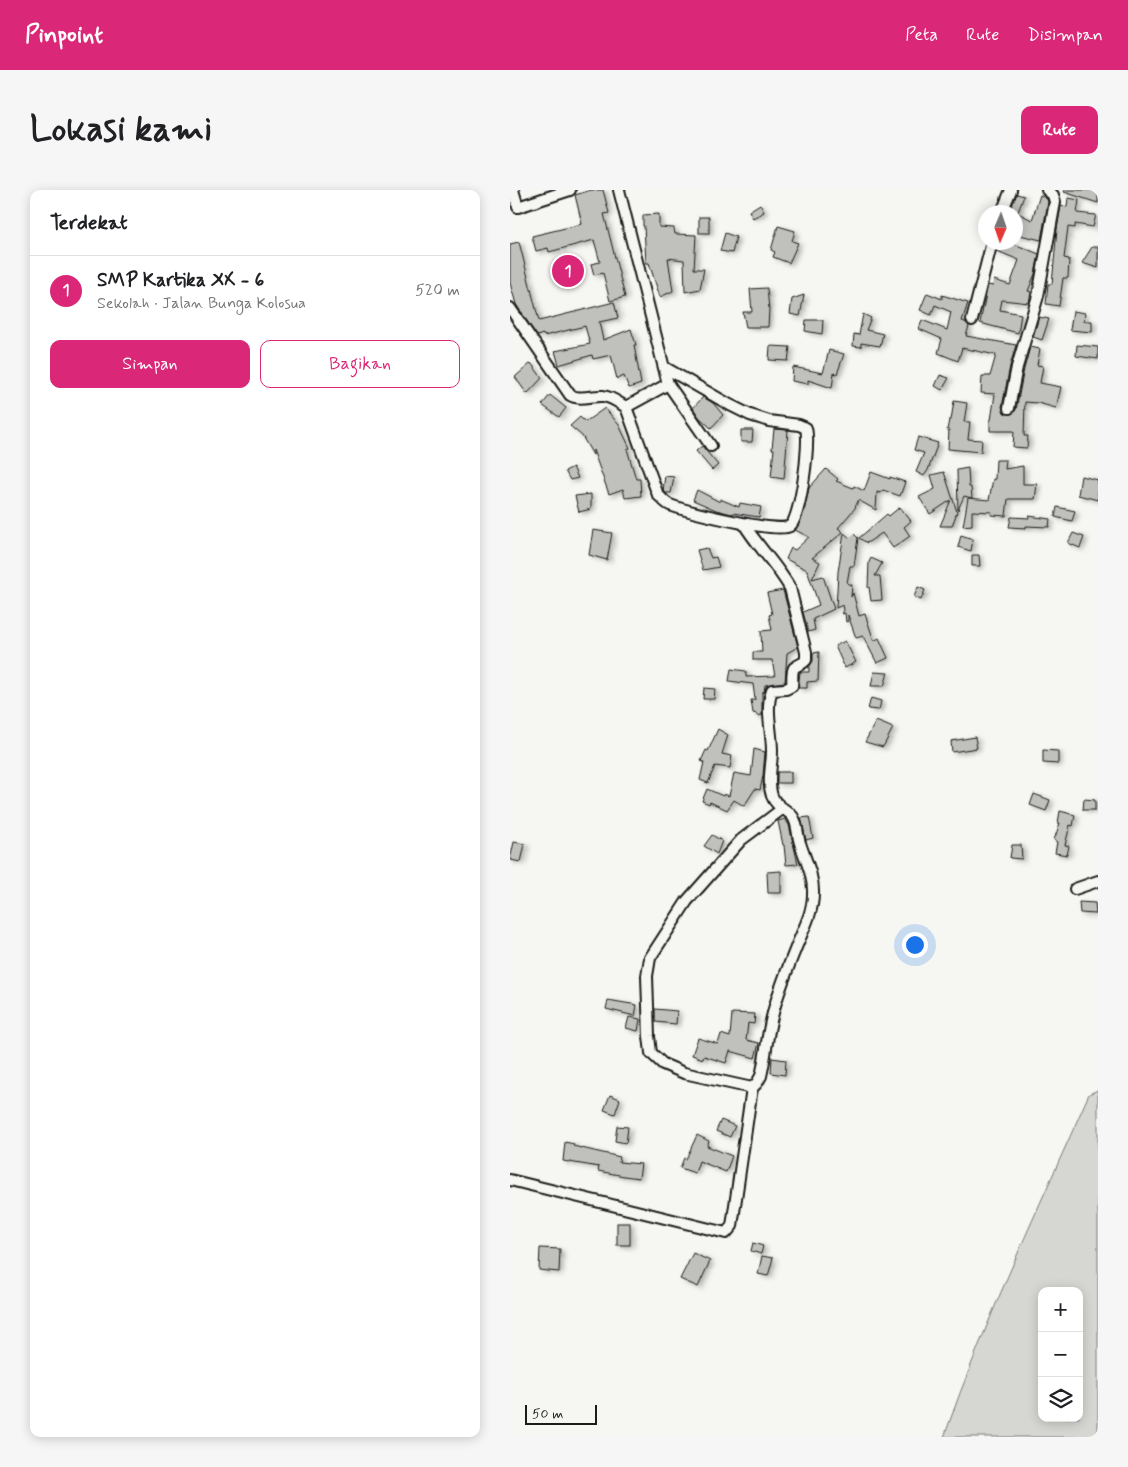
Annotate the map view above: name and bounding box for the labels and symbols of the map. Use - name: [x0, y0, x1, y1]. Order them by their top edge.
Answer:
- north arrow: [978, 205, 1023, 250]
- pin: 1: [552, 252, 584, 290]
- your location: [902, 932, 928, 958]
- scale bar: [525, 1402, 598, 1425]

